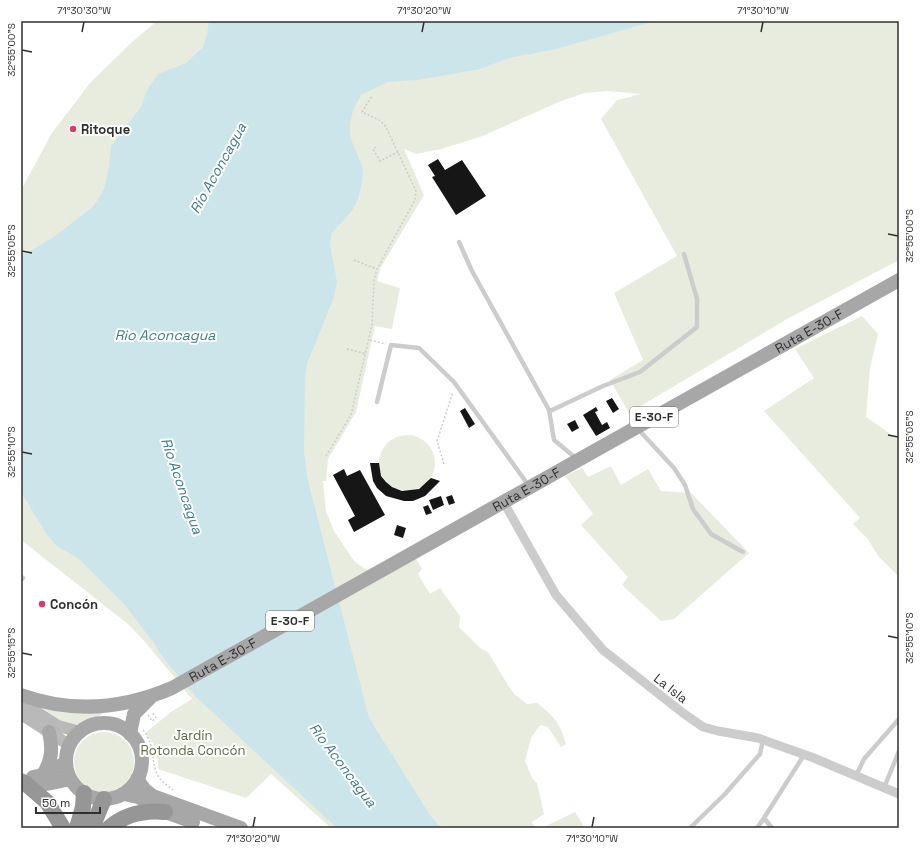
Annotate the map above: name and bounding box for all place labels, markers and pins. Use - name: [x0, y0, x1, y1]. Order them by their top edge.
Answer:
- place label: Ritoque: [81, 121, 130, 138]
- marker: Ritoque: [68, 124, 78, 134]
- place label: Concón: [50, 596, 98, 613]
- marker: Concón: [37, 599, 47, 609]

